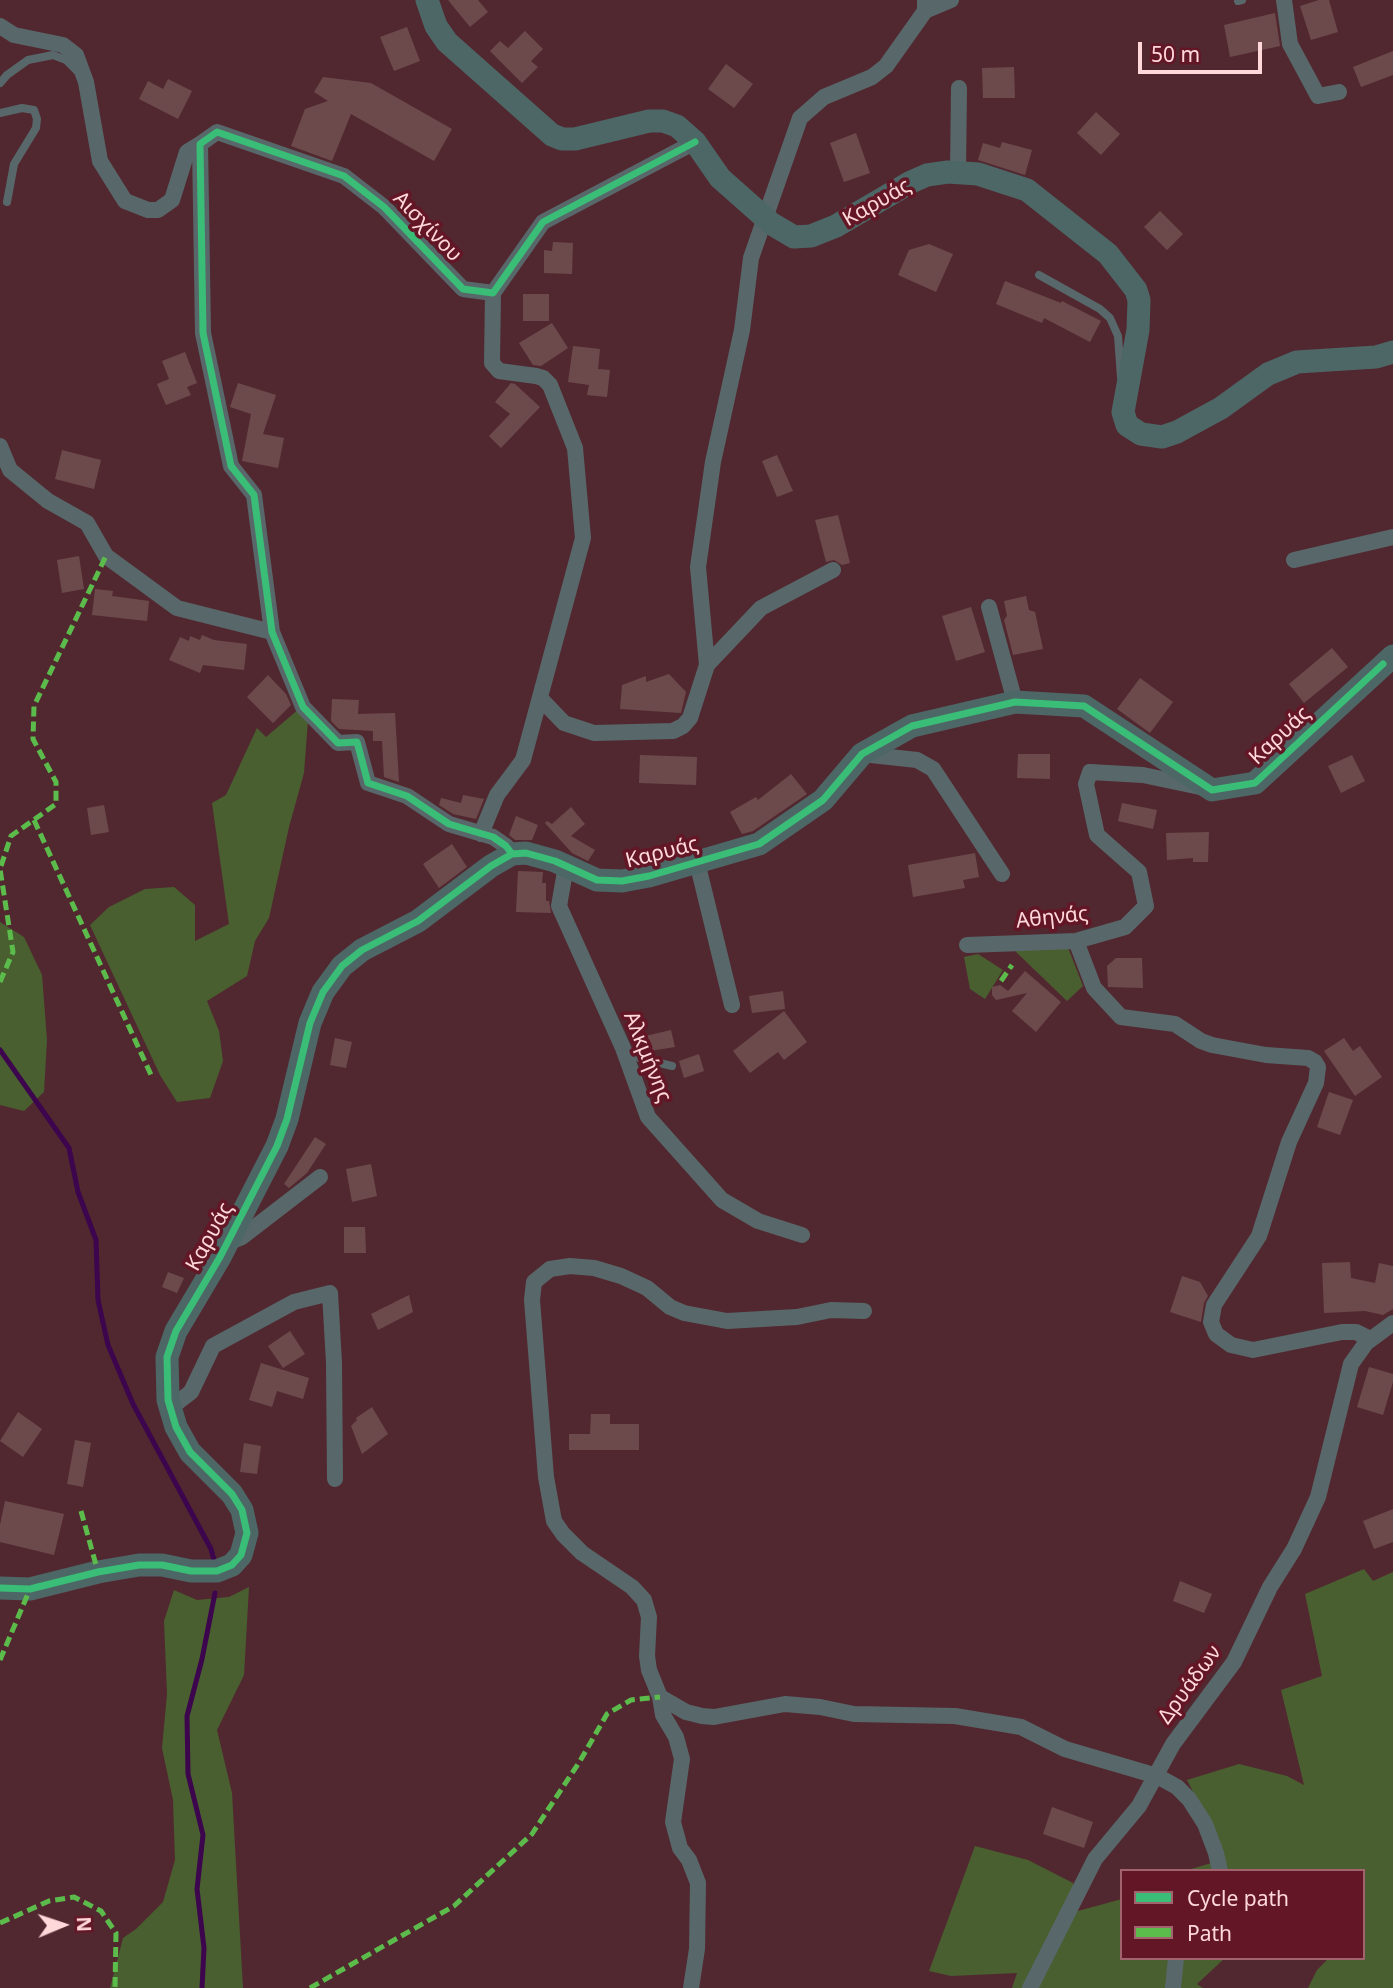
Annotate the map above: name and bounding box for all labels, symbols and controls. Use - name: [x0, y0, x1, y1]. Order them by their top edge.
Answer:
- scale bar: [1141, 28, 1265, 72]
- text: 50 m: [1151, 40, 1200, 68]
- street label: Καρυάς: [839, 174, 915, 232]
- street label: Αισχίνου: [387, 187, 467, 267]
- street label: Καρυάς: [1244, 701, 1316, 771]
- street label: Καρυάς: [623, 832, 701, 874]
- street label: Αθηνάς: [1015, 902, 1089, 934]
- street label: Αλκμήνης: [617, 1008, 677, 1106]
- street label: Καρυάς: [181, 1198, 239, 1276]
- street label: Δρυάδων: [1153, 1641, 1227, 1729]
- legend: [1120, 1869, 1365, 1960]
- text: Cycle path: [1187, 1884, 1289, 1912]
- north arrow: [28, 1890, 98, 1960]
- text: N: [71, 1916, 97, 1932]
- text: Path: [1187, 1919, 1232, 1947]

